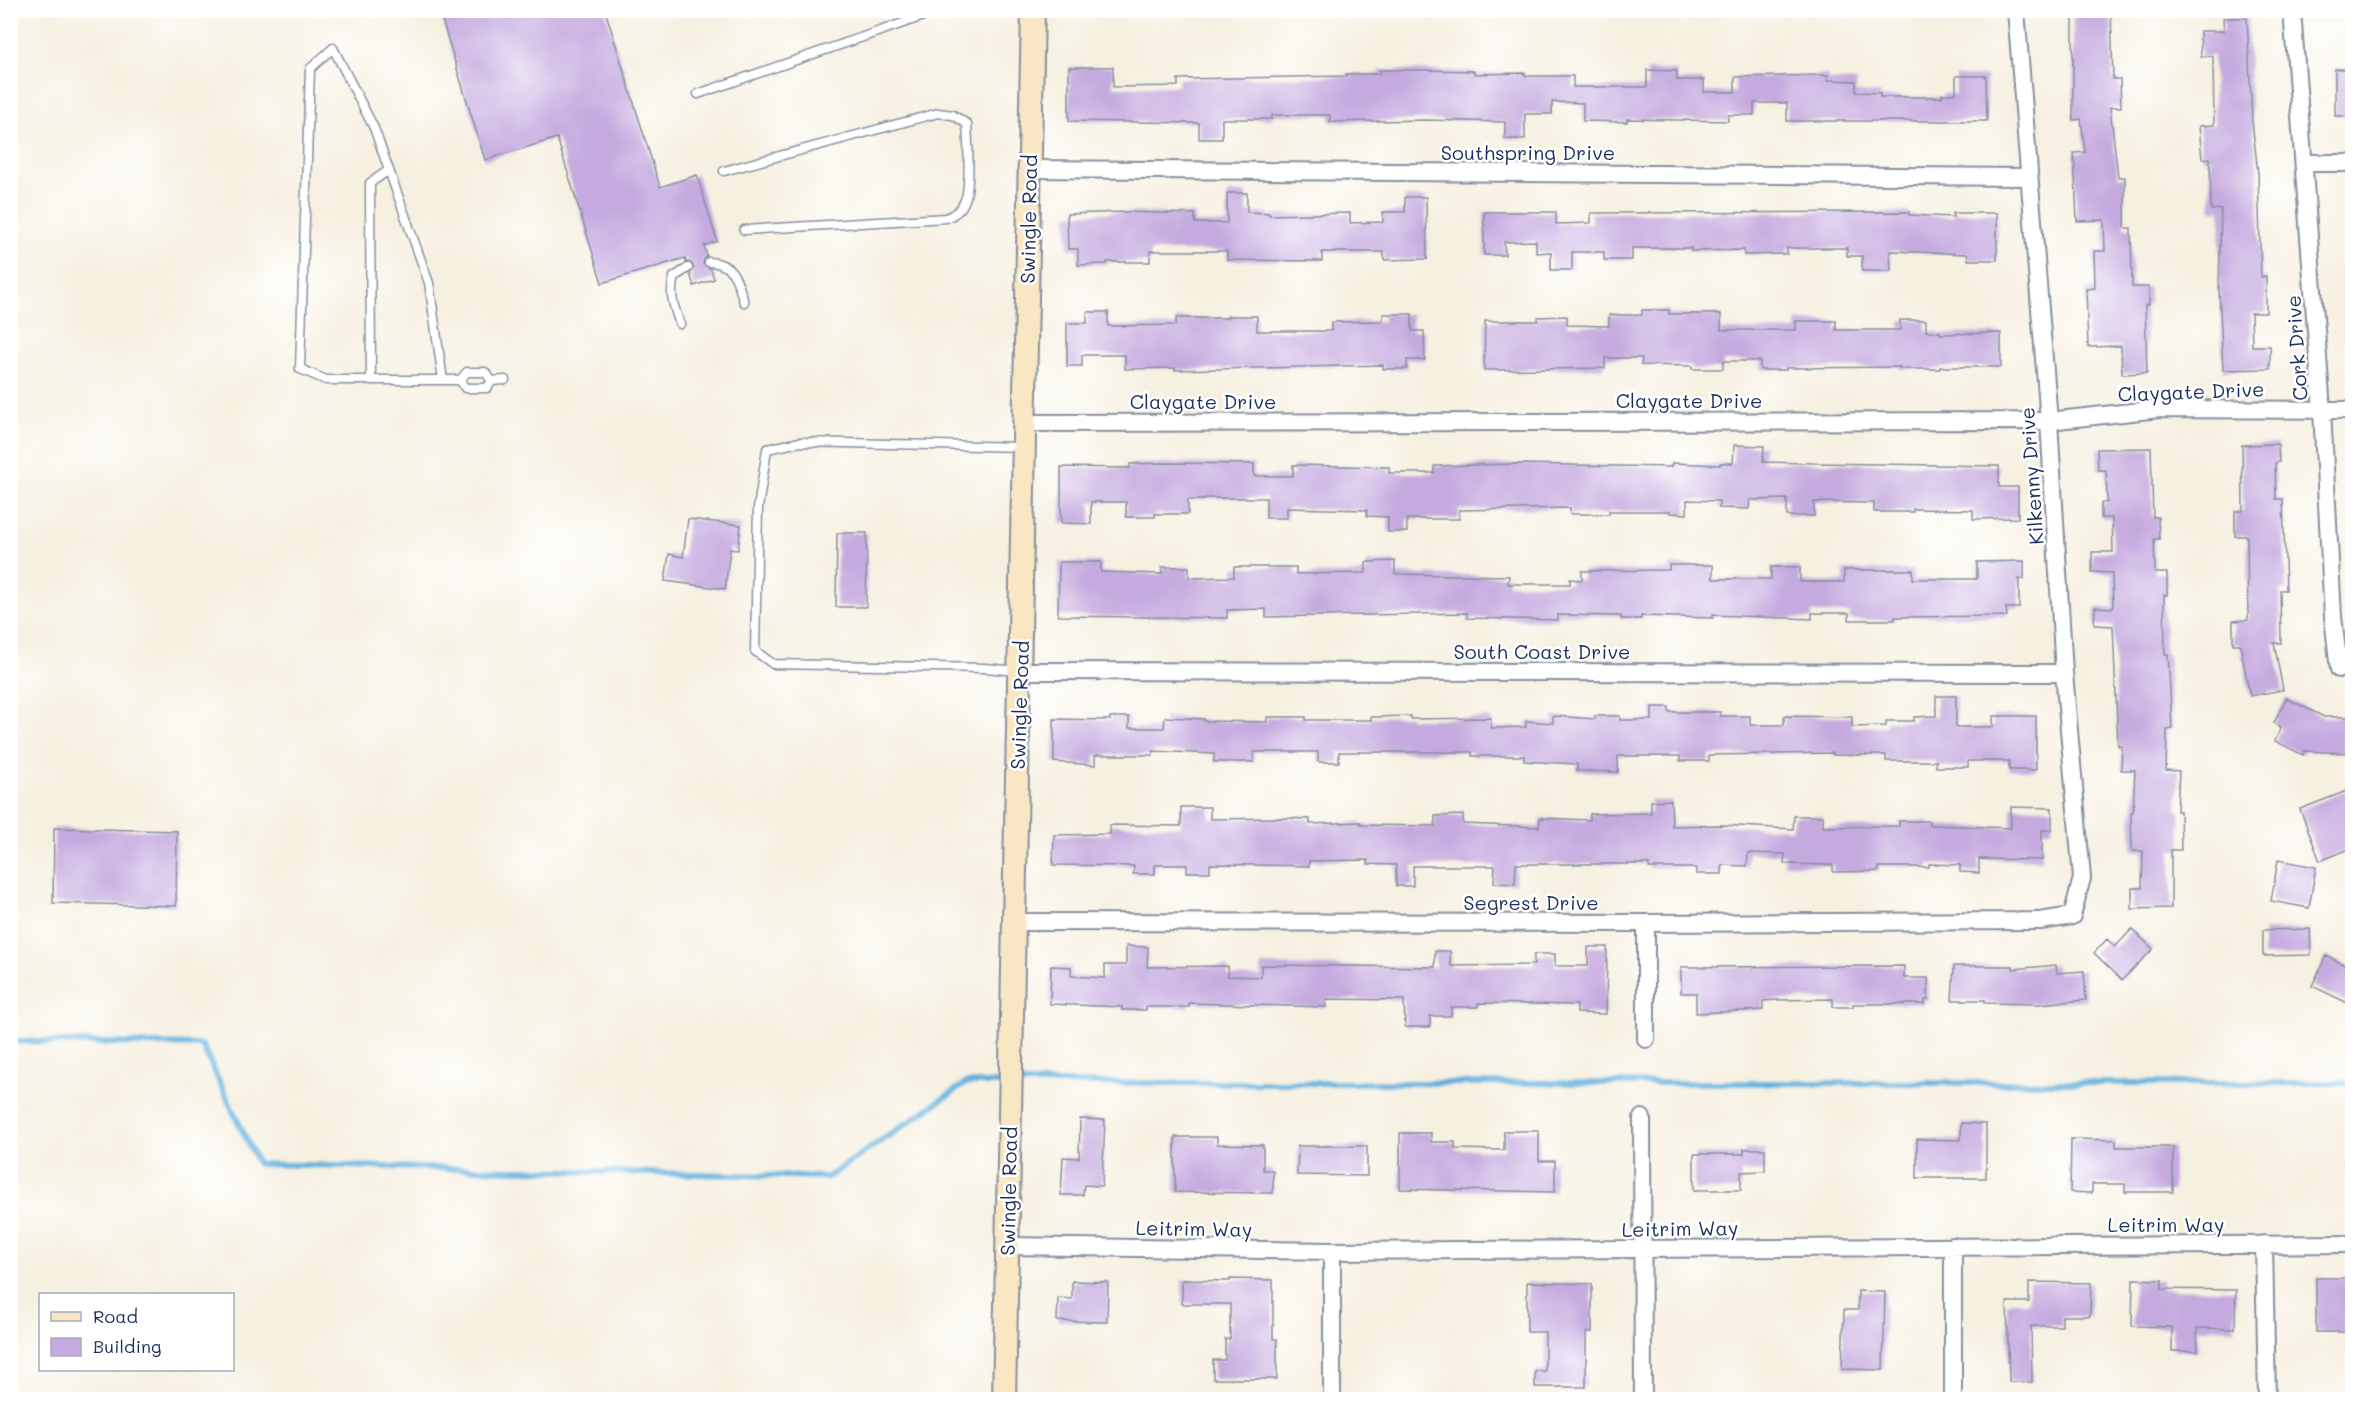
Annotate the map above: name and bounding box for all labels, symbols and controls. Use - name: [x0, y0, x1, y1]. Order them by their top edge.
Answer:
- street label: Southspring Drive: [1441, 139, 1615, 165]
- street label: Swingle Road: [1014, 154, 1042, 284]
- street label: Cork Drive: [2279, 294, 2313, 402]
- street label: Claygate Drive: [2117, 375, 2265, 407]
- street label: Claygate Drive: [1616, 387, 1762, 413]
- street label: Claygate Drive: [1130, 388, 1276, 414]
- street label: Kilkenny Drive: [2013, 406, 2049, 546]
- street label: South Coast Drive: [1454, 638, 1630, 664]
- street label: Swingle Road: [1004, 640, 1034, 770]
- street label: Segrest Drive: [1463, 889, 1599, 915]
- street label: Swingle Road: [994, 1126, 1022, 1256]
- street label: Leitrim Way: [2108, 1211, 2224, 1237]
- street label: Leitrim Way: [1135, 1214, 1253, 1242]
- street label: Leitrim Way: [1621, 1214, 1739, 1242]
- legend: [39, 1293, 234, 1371]
- text: Road: [93, 1304, 138, 1328]
- text: Building: [93, 1334, 161, 1358]

